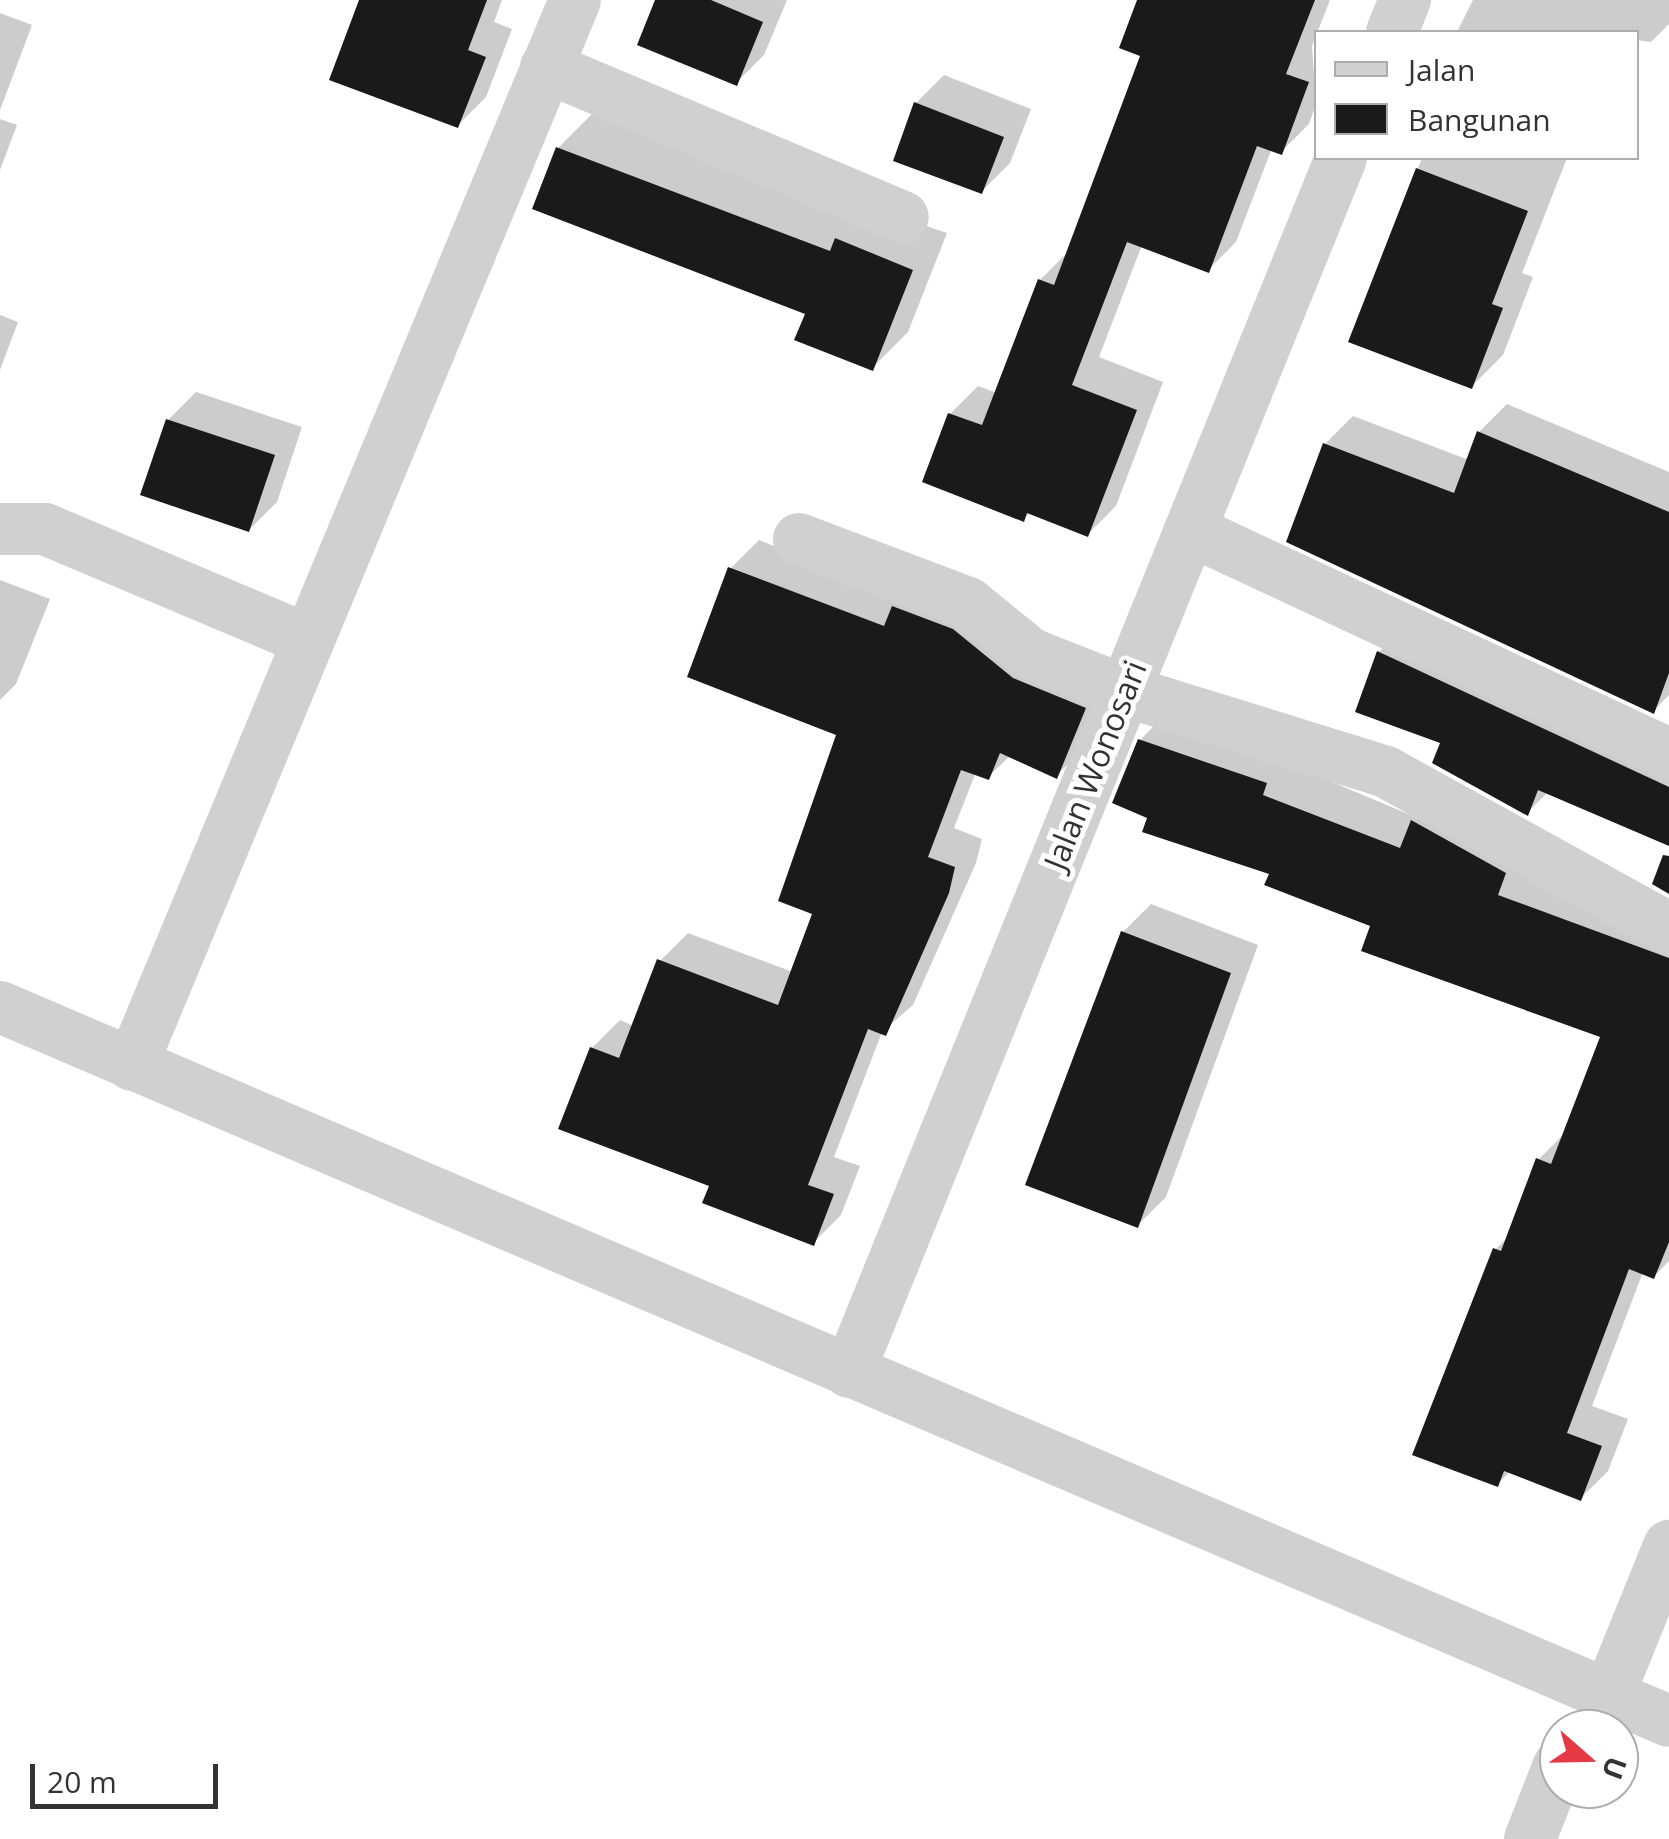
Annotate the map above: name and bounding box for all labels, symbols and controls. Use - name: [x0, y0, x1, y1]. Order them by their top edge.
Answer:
- legend: [1314, 30, 1639, 160]
- text: Jalan: [1408, 49, 1475, 90]
- text: Bangunan: [1408, 99, 1551, 140]
- street label: Jalan Wonosari: [1036, 655, 1154, 875]
- north arrow: [1539, 1709, 1639, 1809]
- scale bar: [35, 1744, 222, 1806]
- text: U: [1594, 1752, 1637, 1785]
- text: 20 m: [47, 1761, 117, 1802]

